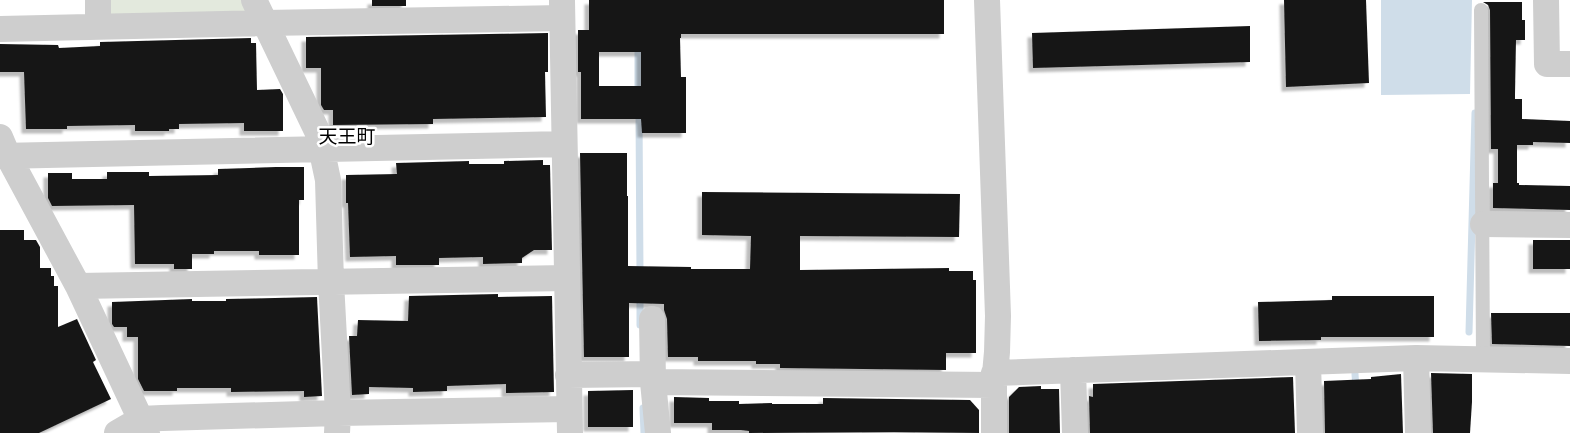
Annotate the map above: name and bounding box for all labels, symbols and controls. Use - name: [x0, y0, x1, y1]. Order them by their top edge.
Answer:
- district label: 天王町: [318, 125, 376, 148]

